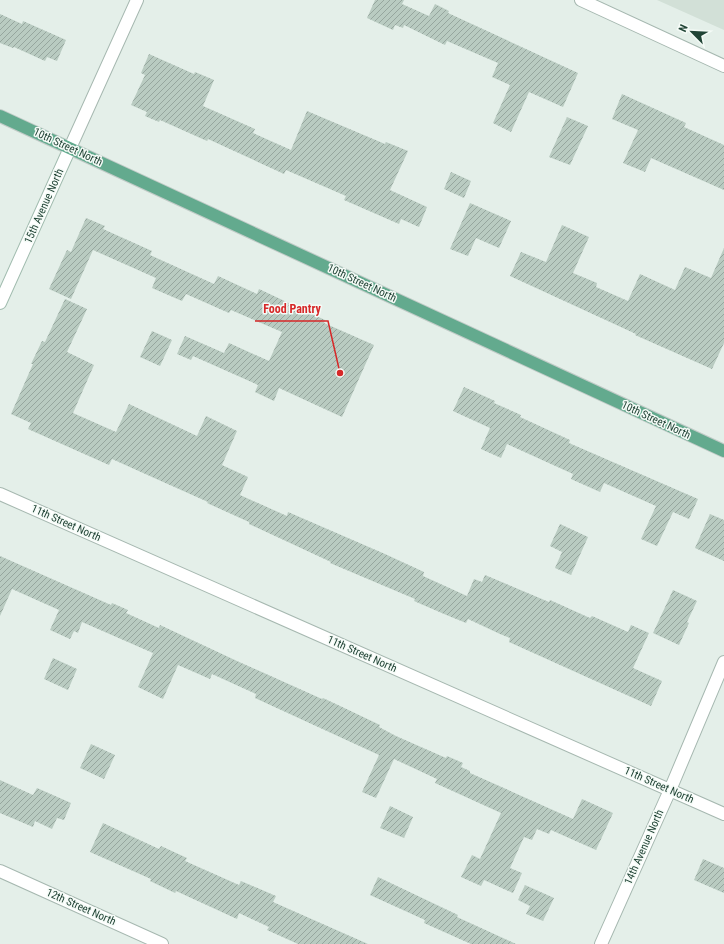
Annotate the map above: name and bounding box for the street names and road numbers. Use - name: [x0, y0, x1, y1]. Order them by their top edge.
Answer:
- street label: 10th Street North: [31, 125, 105, 169]
- street label: 15th Avenue North: [22, 167, 66, 245]
- street label: 10th Street North: [325, 261, 399, 305]
- street label: 10th Street North: [619, 398, 693, 442]
- street label: 11th Street North: [29, 502, 103, 544]
- street label: 11th Street North: [325, 633, 399, 675]
- street label: 11th Street North: [622, 764, 696, 806]
- street label: 14th Avenue North: [622, 808, 666, 886]
- street label: 12th Street North: [44, 886, 118, 928]

